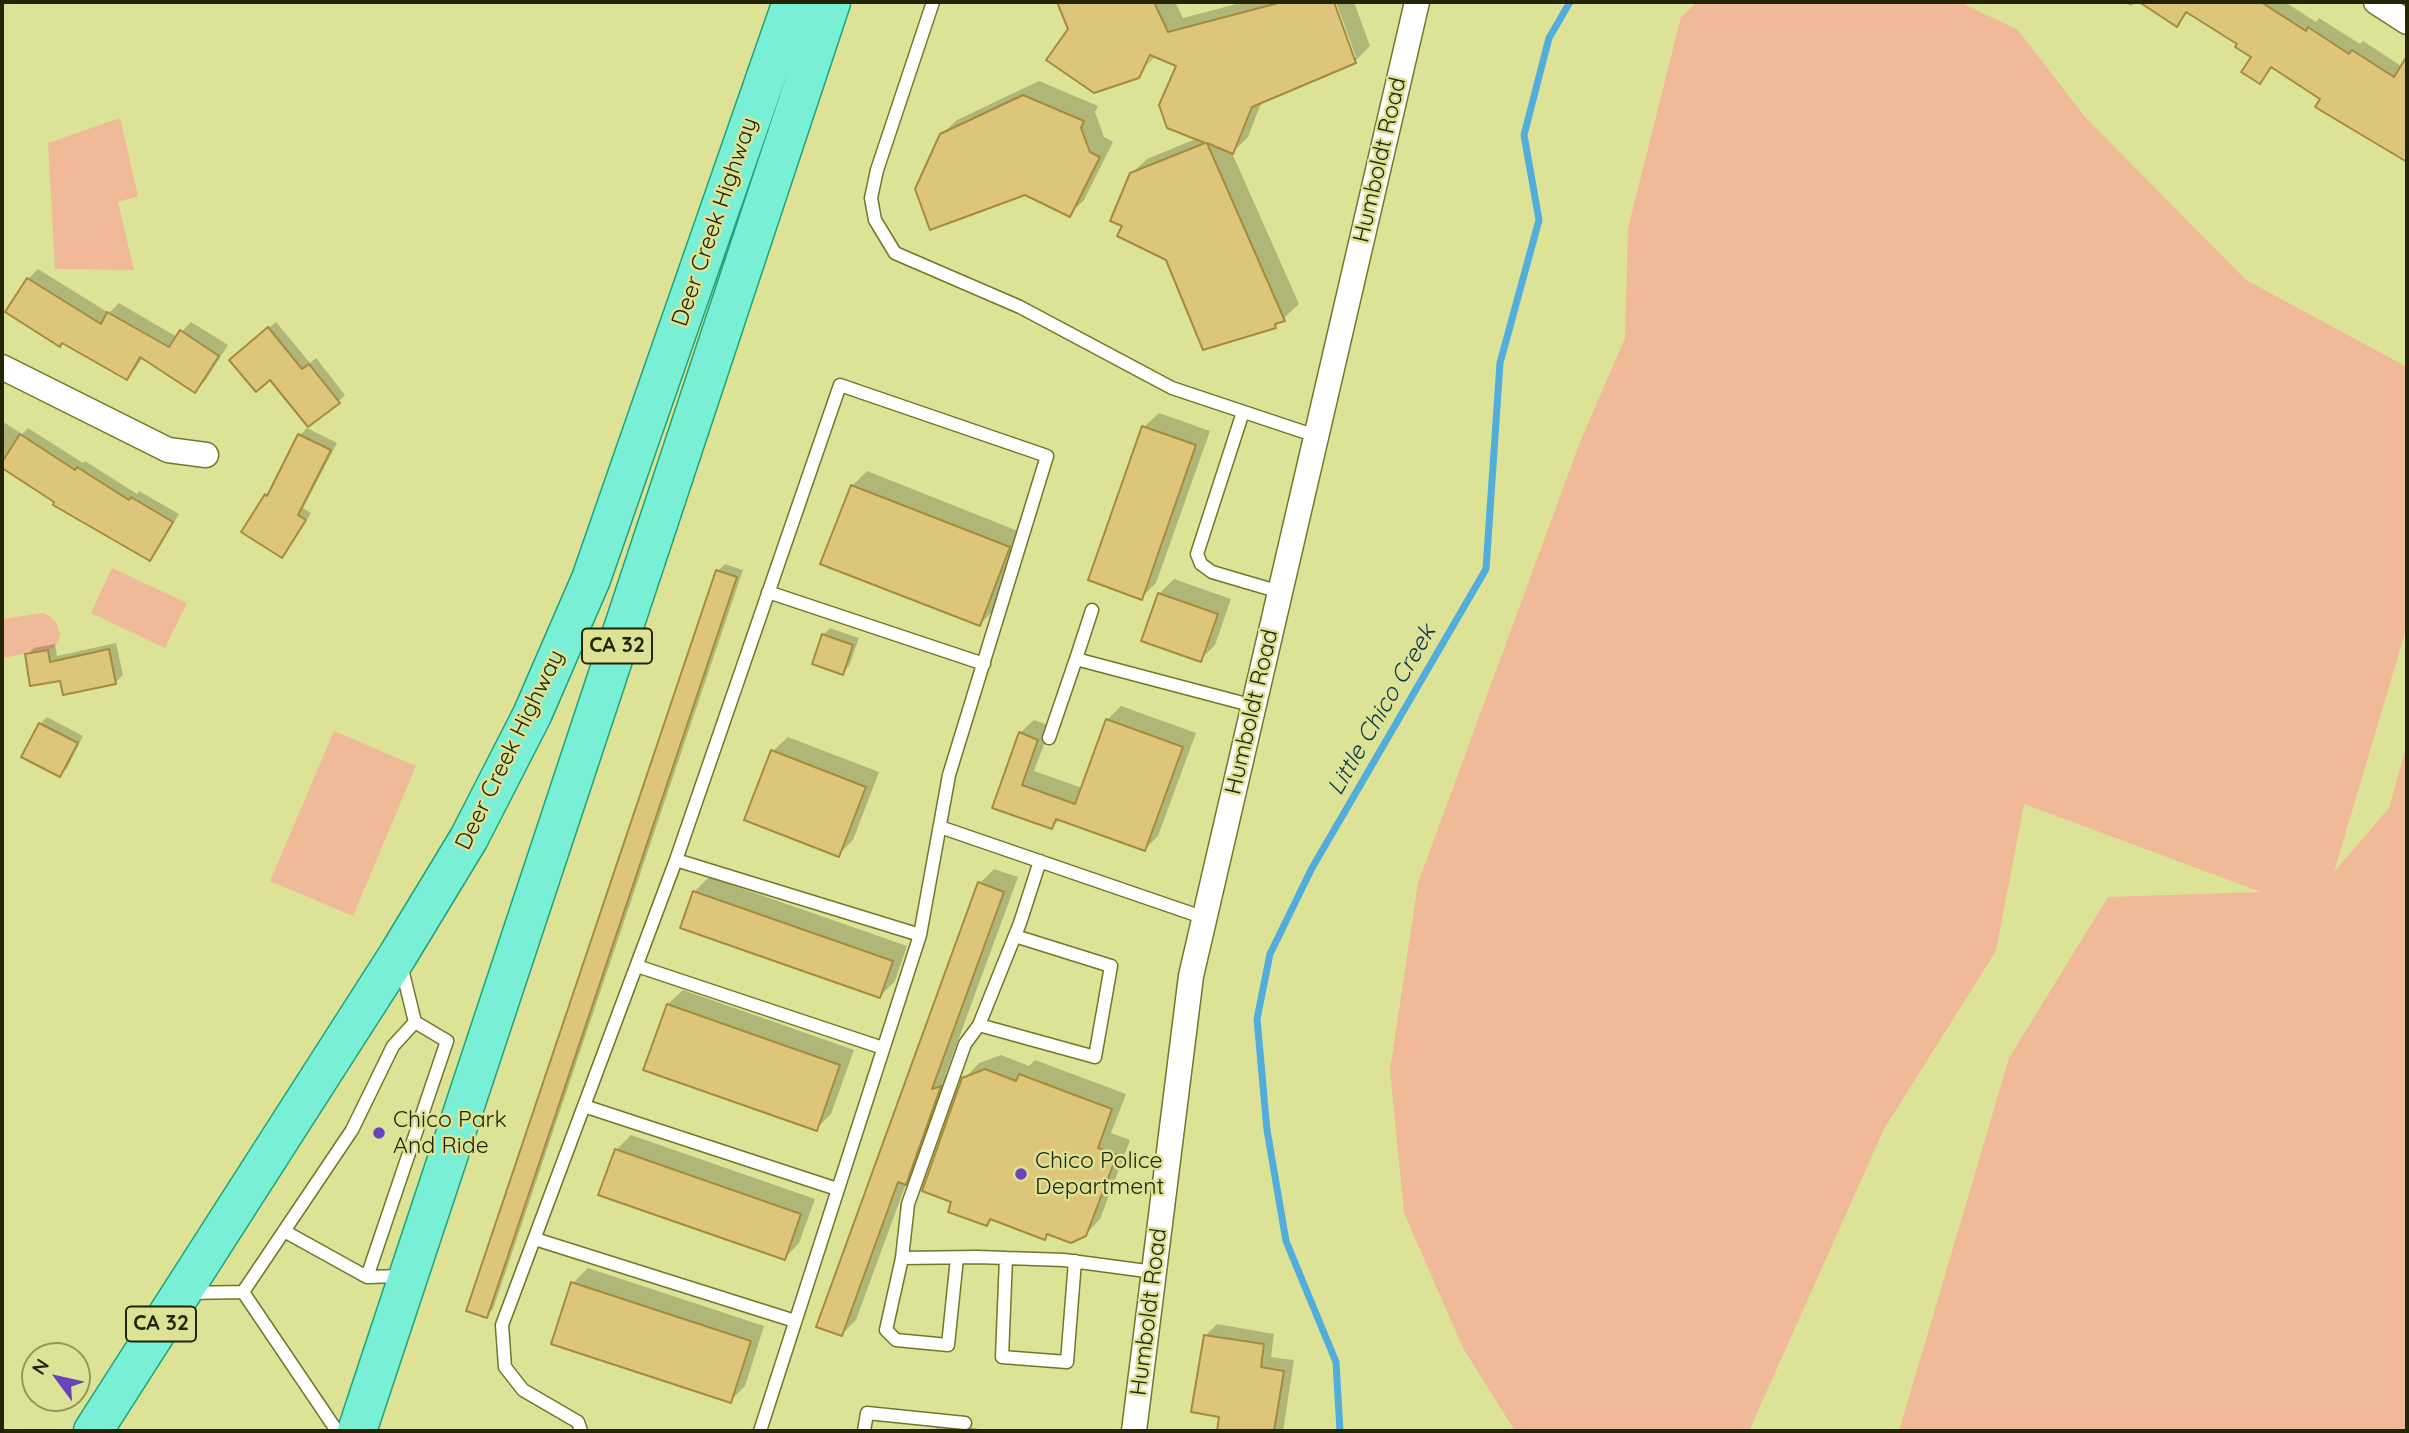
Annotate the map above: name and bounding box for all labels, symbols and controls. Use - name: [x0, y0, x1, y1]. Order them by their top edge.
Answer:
- street label: Humboldt Road: [1348, 75, 1412, 245]
- street label: Deer Creek Highway: [666, 114, 764, 330]
- water label: Little Chico Creek: [1322, 620, 1442, 800]
- street label: Humboldt Road: [1220, 627, 1284, 797]
- road number: CA 32: [582, 628, 652, 664]
- street label: Deer Creek Highway: [450, 645, 570, 855]
- place label: Chico Park And Ride: [393, 1106, 507, 1160]
- marker: Chico Park And Ride: [371, 1125, 387, 1141]
- place label: Chico Police Department: [1035, 1147, 1164, 1201]
- marker: Chico Police Department: [1013, 1166, 1029, 1182]
- street label: Humboldt Road: [1125, 1227, 1173, 1397]
- road number: CA 32: [126, 1306, 196, 1342]
- north arrow: [21, 1342, 91, 1412]
- text: N: [26, 1354, 54, 1379]

